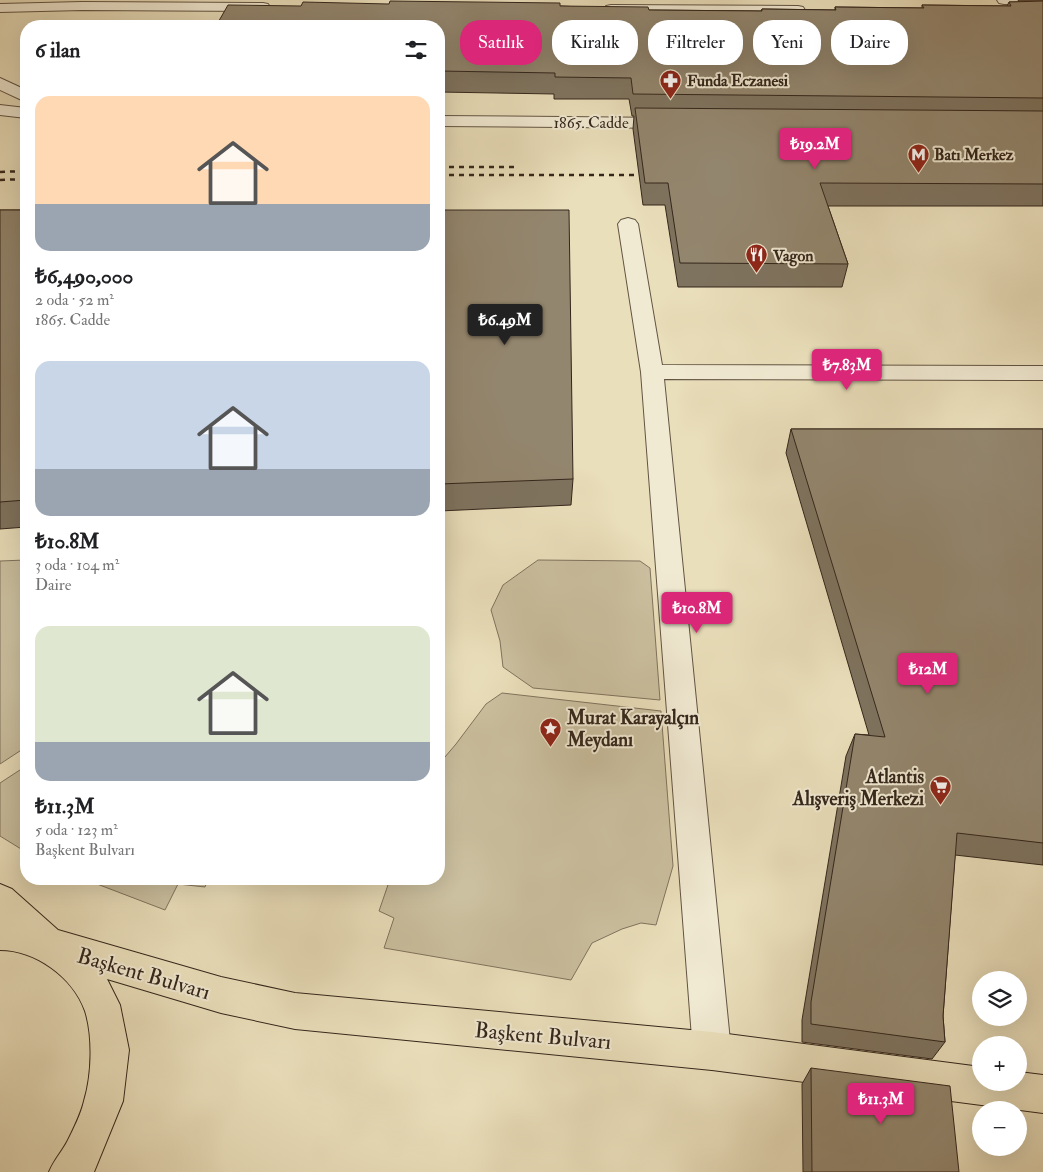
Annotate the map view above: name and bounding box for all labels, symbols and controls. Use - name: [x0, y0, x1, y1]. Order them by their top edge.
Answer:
- chip: Satılık: [460, 20, 542, 65]
- chip: Kiralık: [552, 20, 638, 65]
- chip: Filtreler: [648, 20, 743, 65]
- chip: Yeni: [753, 20, 821, 65]
- chip: Daire: [831, 20, 908, 65]
- icon: filters: [402, 36, 430, 64]
- text: 6 ilan: [35, 37, 80, 64]
- pharmacy icon: Funda Eczanesi: [659, 68, 683, 99]
- place label: Funda Eczanesi: [687, 71, 789, 91]
- street label: 1865. Cadde: [553, 113, 629, 133]
- icon: home: [188, 128, 278, 218]
- pin: ₺19.2M: [774, 128, 856, 170]
- text: ₺19.2M: [790, 134, 840, 154]
- metro station icon: Batı Merkez: [906, 142, 930, 173]
- place label: Batı Merkez: [934, 145, 1014, 165]
- restaurant icon: Vagon: [745, 243, 769, 274]
- place label: Vagon: [772, 246, 814, 267]
- text: ₺6,490,000: [35, 263, 133, 290]
- text: 2 oda · 52 m²: [35, 290, 114, 310]
- pin: ₺6.49M: [464, 304, 546, 346]
- text: 1865. Cadde: [35, 310, 110, 330]
- text: ₺6.49M: [479, 310, 531, 330]
- pin: ₺7.83M: [806, 348, 888, 391]
- text: ₺7.83M: [823, 355, 871, 375]
- icon: home: [188, 393, 278, 483]
- text: ₺10.8M: [35, 528, 99, 555]
- text: 3 oda · 104 m²: [35, 555, 119, 575]
- text: Daire: [35, 575, 71, 595]
- pin: ₺10.8M: [656, 592, 738, 634]
- text: ₺10.8M: [672, 598, 722, 618]
- pin: ₺12M: [898, 652, 958, 695]
- icon: home: [188, 658, 278, 748]
- text: ₺12M: [909, 659, 947, 679]
- place label: Murat Karayalçın Meydanı: [566, 706, 699, 753]
- place icon: Murat Karayalçın Meydanı: [539, 716, 563, 747]
- place label: Atlantis Alışveriş Merkezi: [792, 765, 924, 811]
- supermarket icon: Atlantis Alışveriş Merkezi: [928, 775, 952, 806]
- text: ₺11.3M: [35, 793, 94, 820]
- text: 5 oda · 123 m²: [35, 820, 118, 840]
- text: Başkent Bulvarı: [35, 840, 135, 860]
- street label: Başkent Bulvarı: [74, 942, 214, 1006]
- map controls: [972, 971, 1027, 1156]
- button: layers: [972, 971, 1027, 1026]
- street label: Başkent Bulvarı: [473, 1016, 613, 1056]
- button: +: [972, 1036, 1027, 1091]
- pin: ₺11.3M: [840, 1082, 922, 1125]
- text: ₺11.3M: [858, 1089, 904, 1109]
- button: −: [972, 1101, 1027, 1156]

